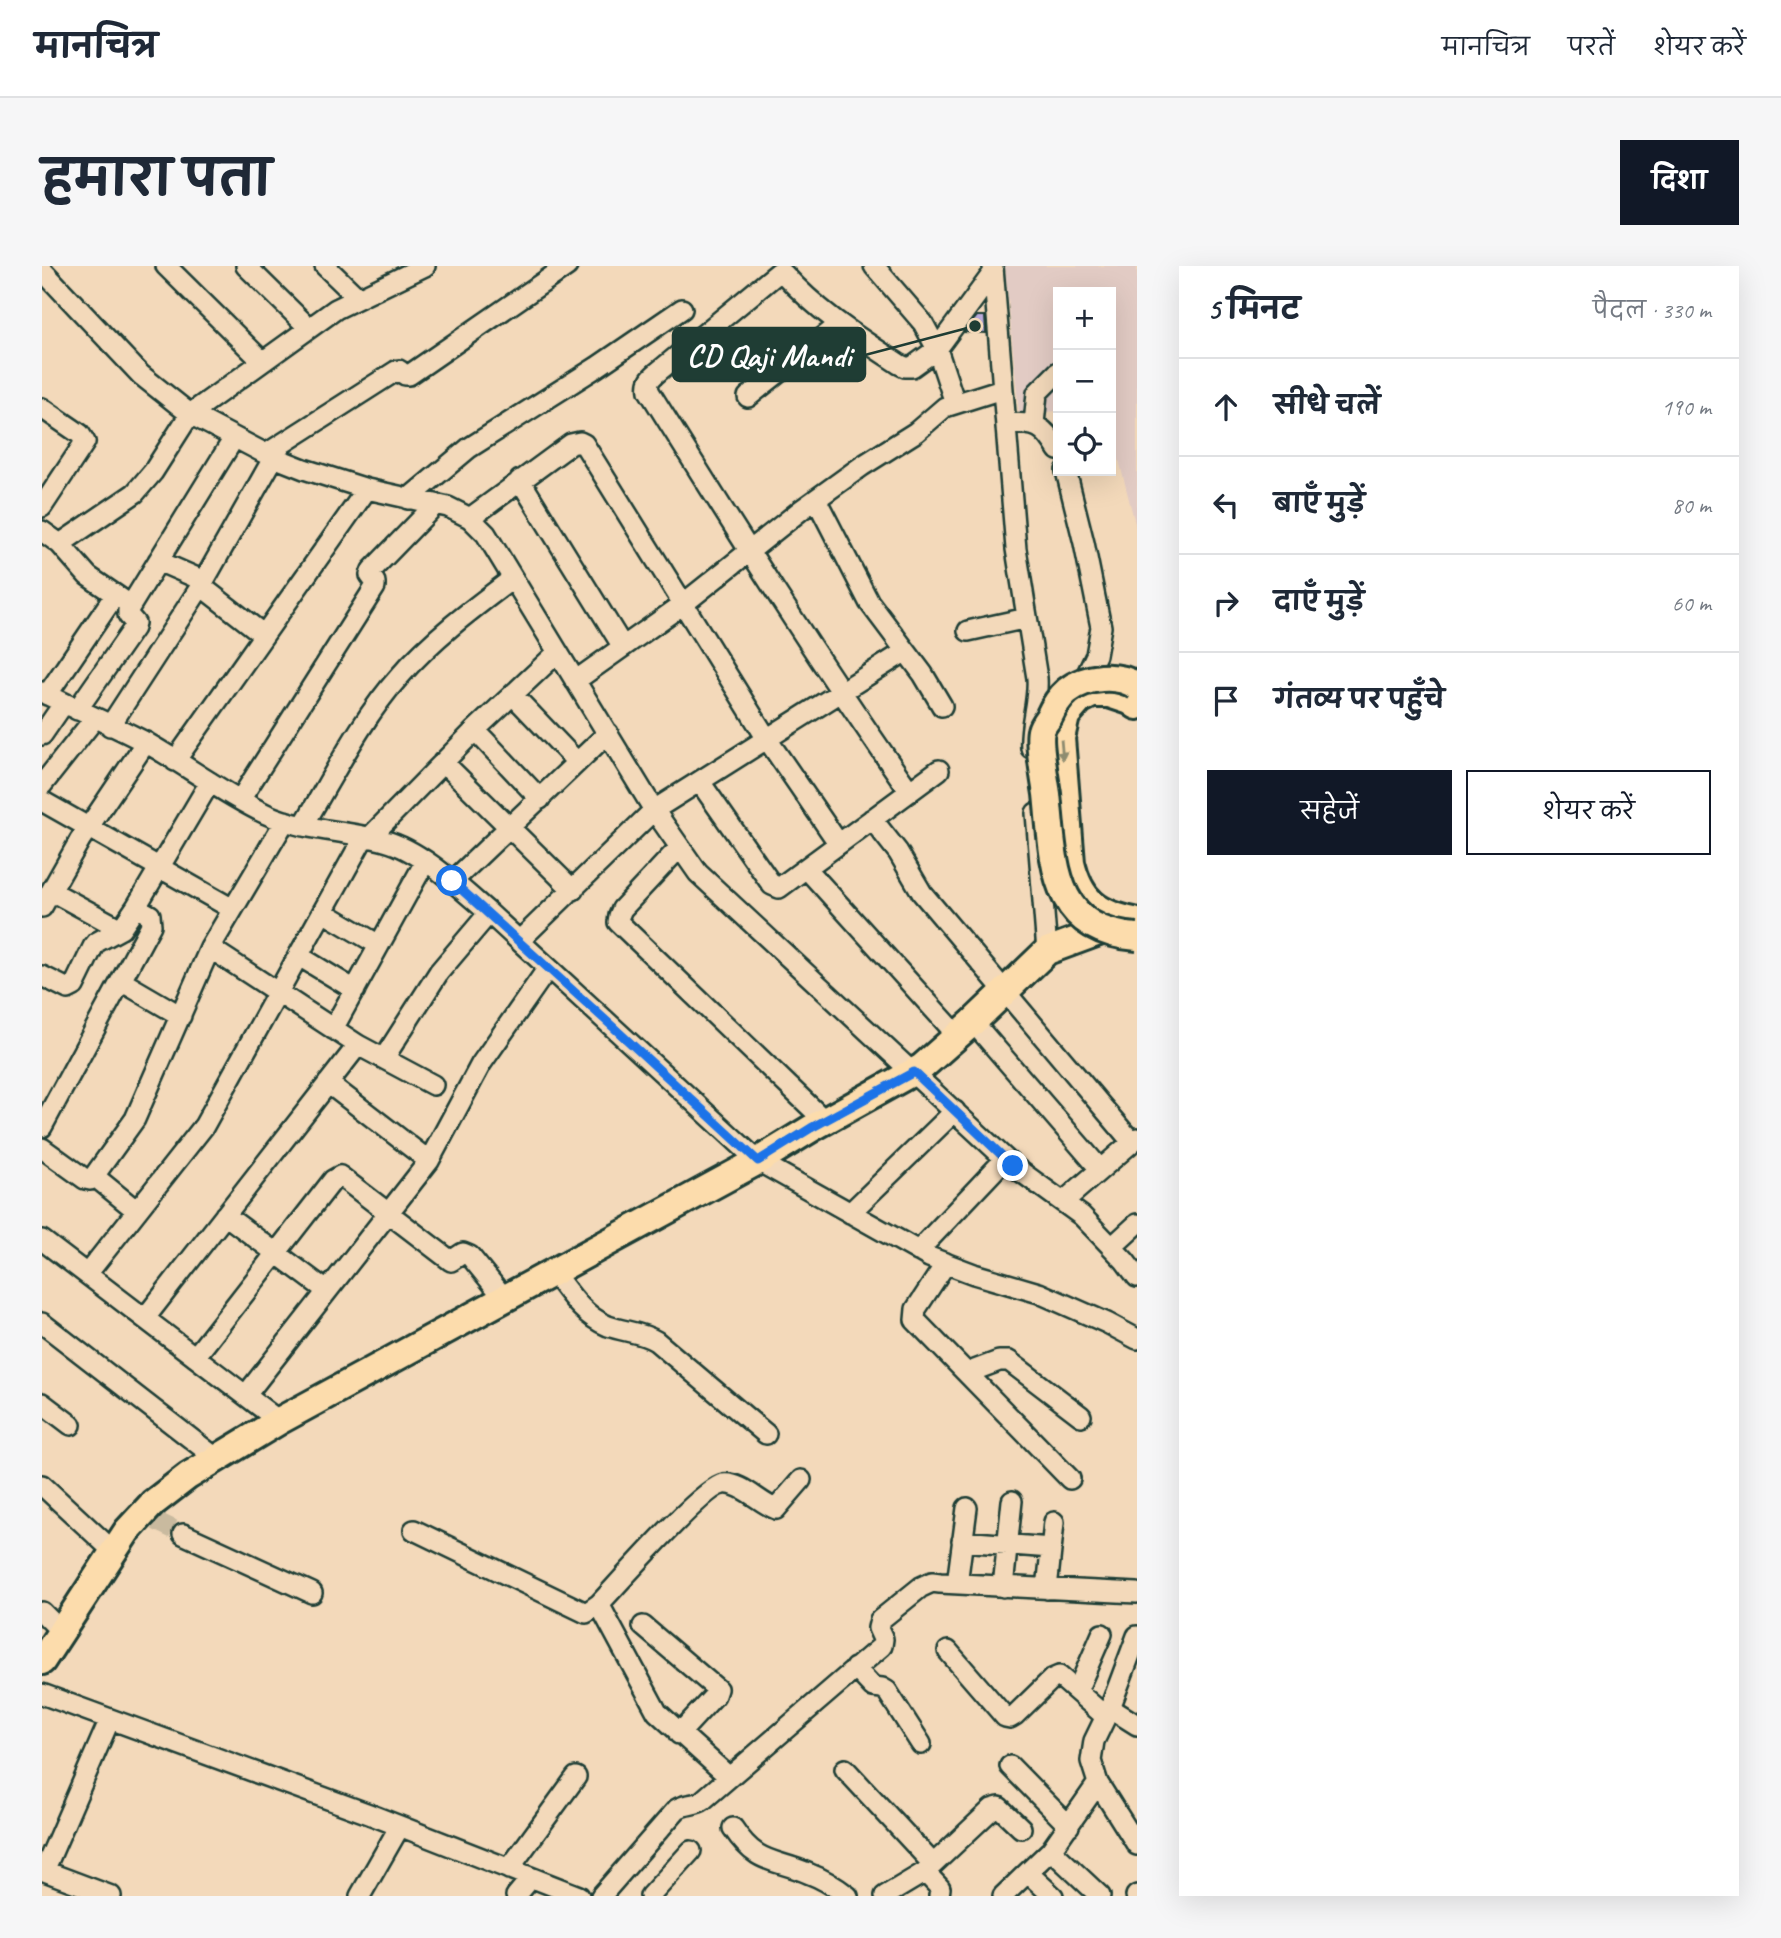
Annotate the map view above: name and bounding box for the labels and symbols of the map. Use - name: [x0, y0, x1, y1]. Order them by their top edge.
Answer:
- callout: CD Qaji Mandi: [673, 328, 865, 381]
- text: CD Qaji Mandi: [687, 335, 855, 376]
- one-way arrow: [1057, 739, 1068, 761]
- route start: [436, 865, 467, 896]
- route end: [997, 1150, 1028, 1181]

